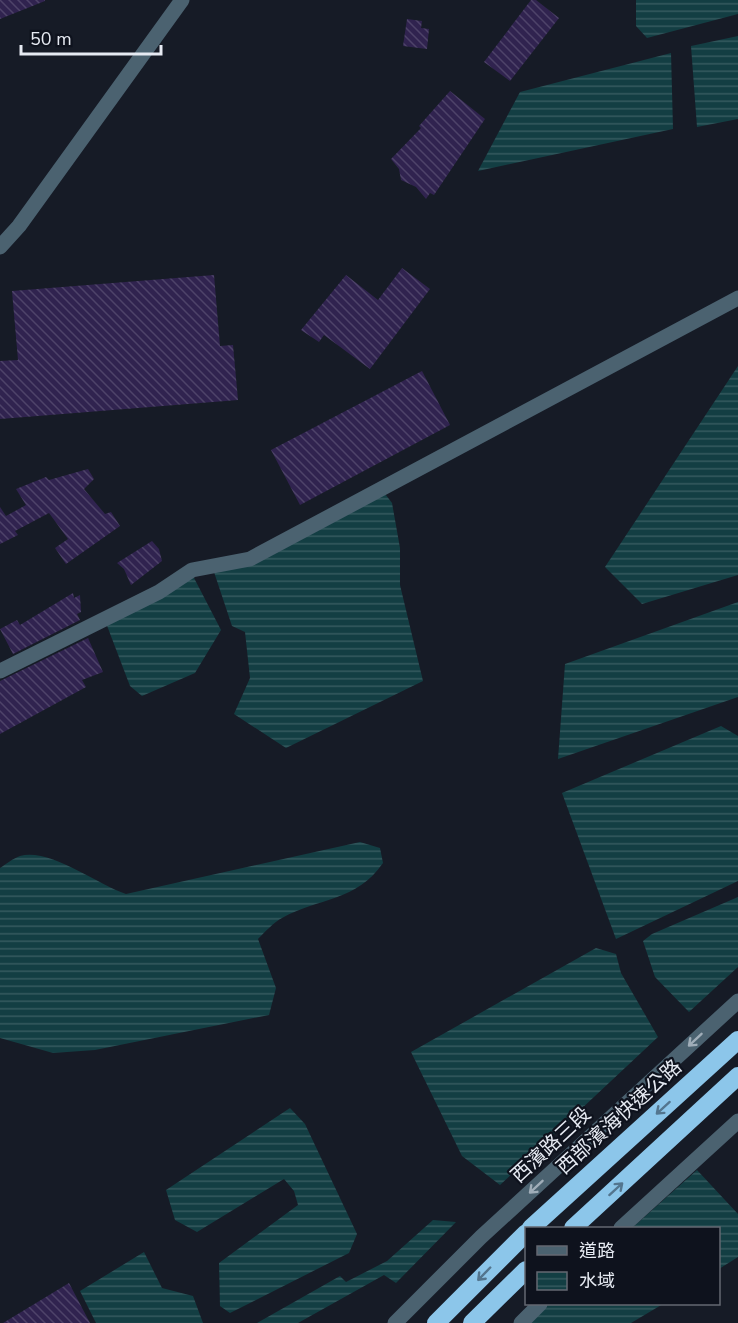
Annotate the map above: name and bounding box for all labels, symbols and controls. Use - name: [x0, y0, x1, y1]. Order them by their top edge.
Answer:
- scale bar: [21, 18, 160, 56]
- text: 50 m: [30, 27, 72, 51]
- one-way arrow: [688, 1033, 703, 1047]
- street label: 西部濱海快速公路: [551, 1053, 687, 1181]
- street label: 西濱路三段: [505, 1101, 597, 1189]
- one-way arrow: [656, 1101, 671, 1115]
- one-way arrow: [529, 1179, 544, 1193]
- one-way arrow: [608, 1182, 623, 1196]
- legend: [525, 1227, 720, 1305]
- text: 道路: [579, 1239, 615, 1263]
- one-way arrow: [477, 1266, 492, 1281]
- text: 水域: [579, 1269, 615, 1293]

